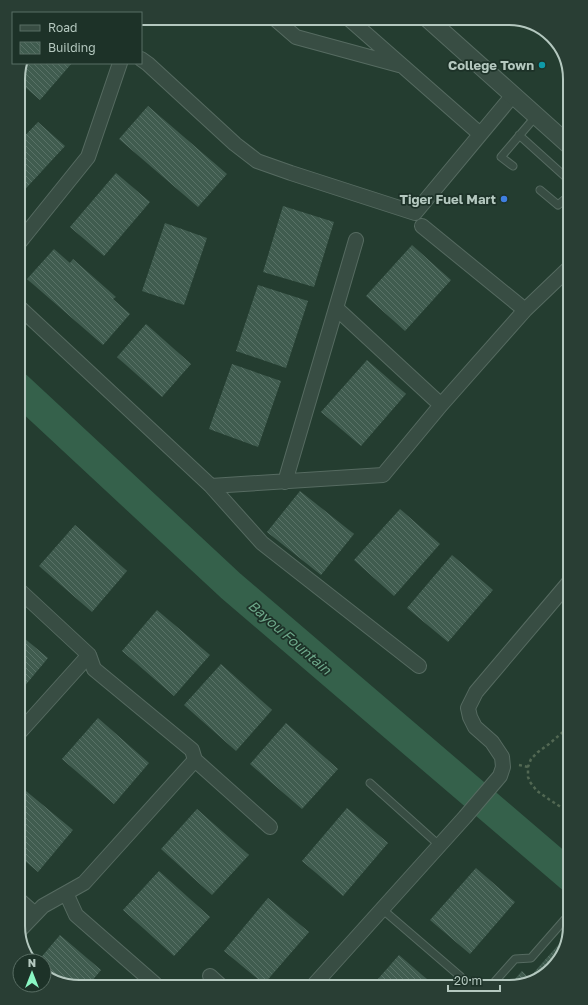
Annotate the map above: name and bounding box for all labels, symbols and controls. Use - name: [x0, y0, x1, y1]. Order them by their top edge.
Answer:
- legend: [12, 12, 142, 64]
- text: Road: [48, 20, 77, 35]
- text: Building: [48, 40, 96, 55]
- place label: College Town: [448, 57, 534, 73]
- marker: College Town: [537, 60, 547, 70]
- place label: Tiger Fuel Mart: [400, 191, 496, 207]
- marker: Tiger Fuel Mart: [499, 194, 509, 204]
- water label: Bayou Fountain: [245, 596, 336, 679]
- north arrow: [12, 953, 52, 993]
- text: N: [28, 956, 36, 969]
- scale bar: [448, 967, 500, 993]
- text: 20 m: [454, 973, 482, 988]

